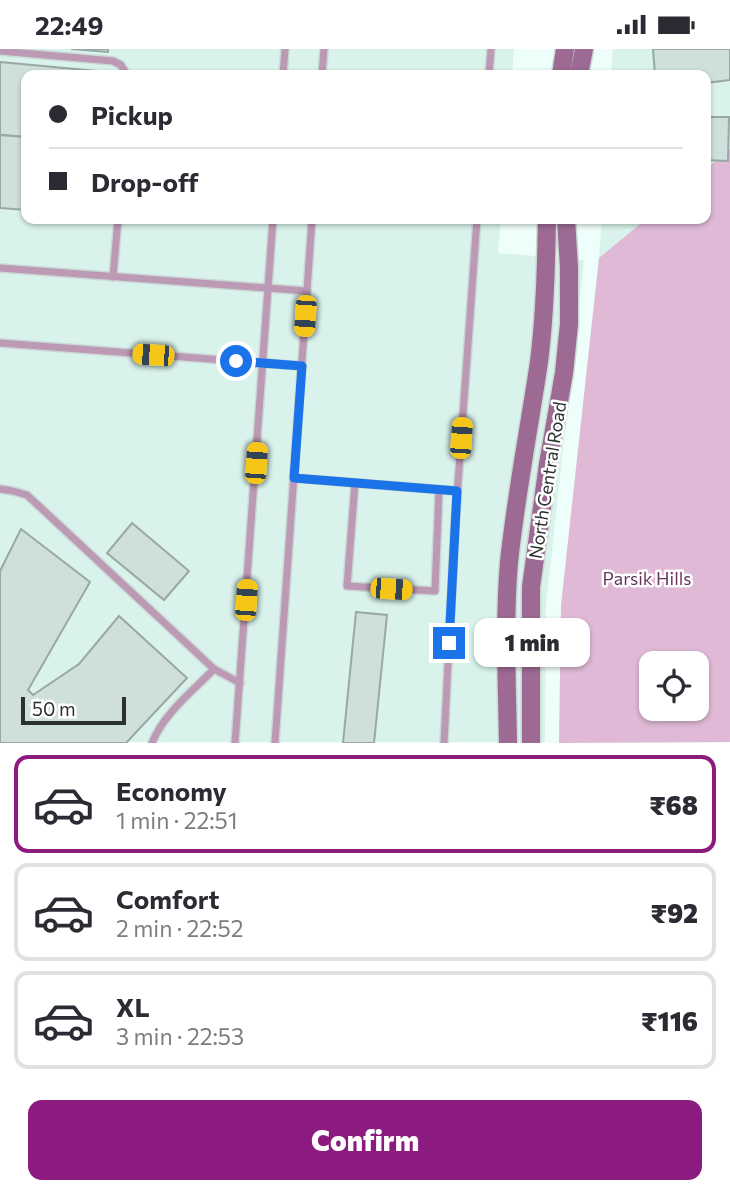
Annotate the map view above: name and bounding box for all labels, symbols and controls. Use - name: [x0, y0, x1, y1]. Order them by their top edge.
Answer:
- text: 22:49: [35, 9, 103, 40]
- text: Pickup: [91, 99, 173, 130]
- text: Drop-off: [91, 166, 198, 197]
- car: [294, 294, 317, 338]
- car: [132, 343, 175, 367]
- route start: [220, 345, 252, 377]
- street label: North Central Road: [524, 400, 570, 560]
- car: [450, 416, 473, 460]
- car: [245, 441, 268, 485]
- park label: Parsik Hills: [602, 567, 692, 589]
- car: [370, 577, 413, 601]
- car: [235, 578, 258, 622]
- callout: 1 min: [474, 619, 589, 667]
- route end: [433, 627, 465, 659]
- text: 1 min: [504, 628, 560, 656]
- map controls: [639, 651, 709, 721]
- button: locate: [639, 651, 709, 721]
- scale bar: [21, 694, 126, 725]
- text: 50 m: [32, 697, 76, 720]
- icon: car: [32, 773, 95, 836]
- text: Economy: [116, 775, 227, 806]
- text: ₹68: [649, 789, 698, 820]
- text: 1 min · 22:51: [116, 806, 238, 834]
- icon: car: [32, 881, 95, 944]
- text: Comfort: [116, 883, 219, 914]
- text: ₹92: [651, 897, 698, 928]
- text: 2 min · 22:52: [116, 914, 243, 942]
- icon: car: [32, 989, 95, 1052]
- text: XL: [116, 991, 150, 1022]
- text: ₹116: [641, 1005, 698, 1036]
- text: 3 min · 22:53: [116, 1022, 244, 1050]
- button: Confirm: [28, 1100, 702, 1180]

